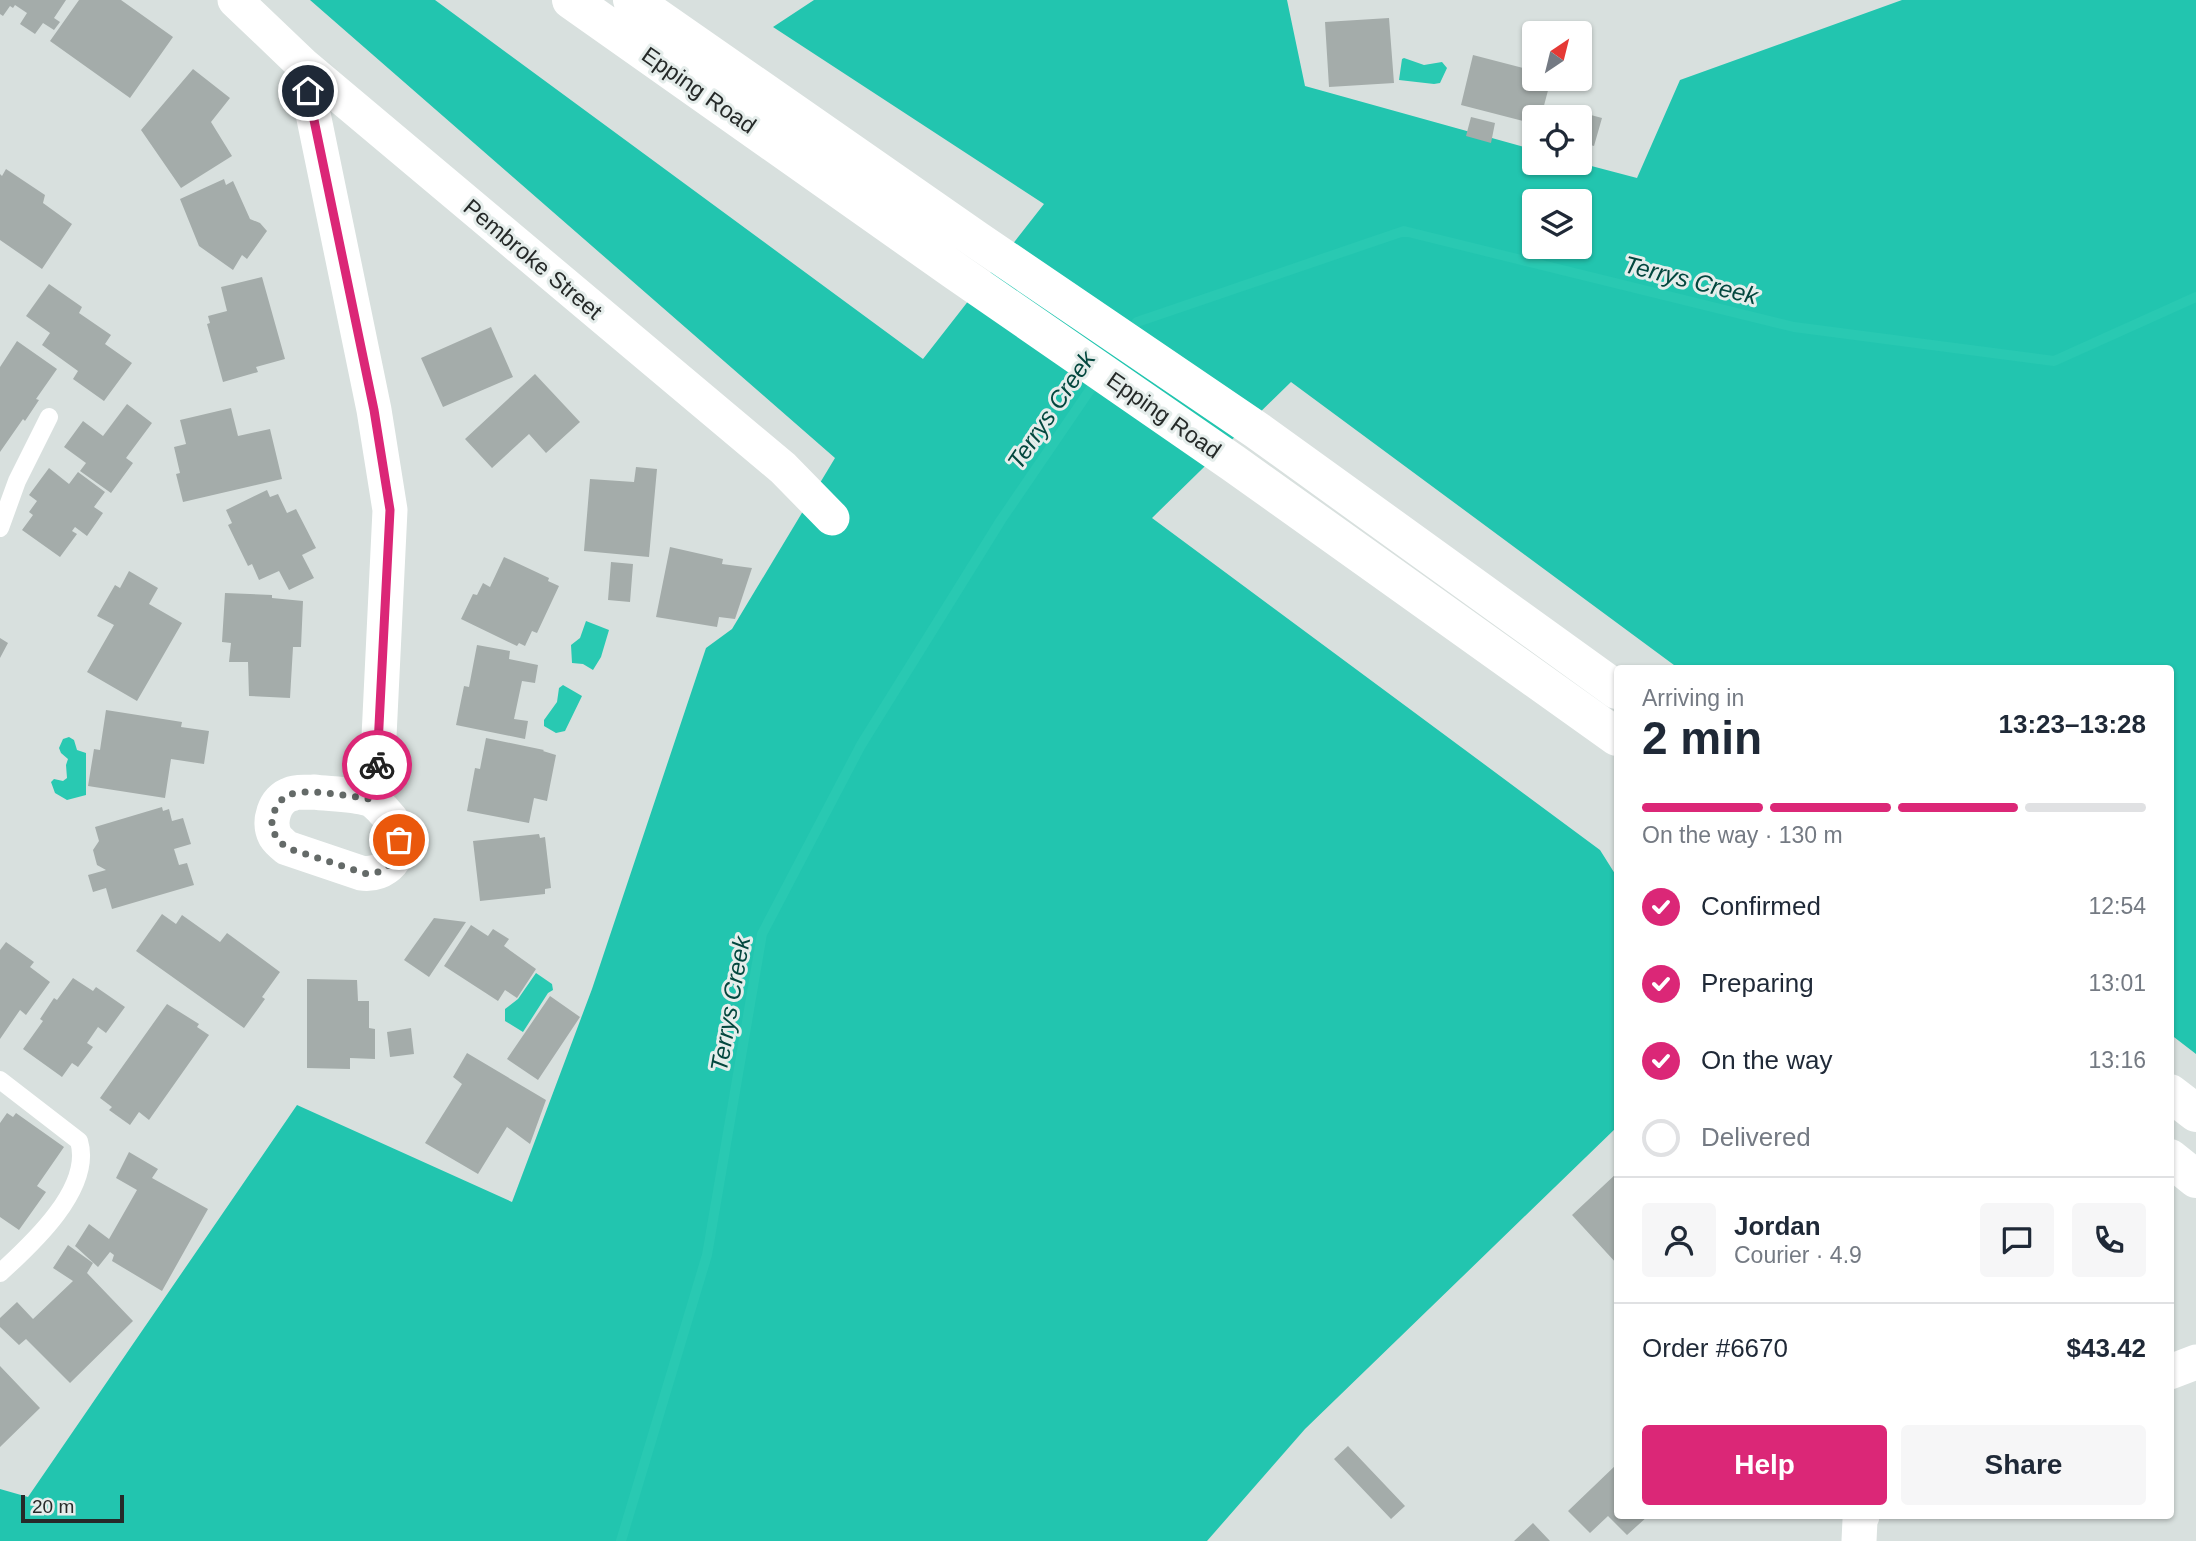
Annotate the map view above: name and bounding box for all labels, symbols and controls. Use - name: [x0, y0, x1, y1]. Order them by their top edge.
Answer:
- north arrow: [1522, 21, 1592, 91]
- map controls: [1522, 21, 1592, 259]
- street label: Epping Road: [637, 41, 761, 139]
- pin: [278, 61, 338, 121]
- icon: home: [289, 72, 327, 110]
- button: locate: [1522, 105, 1592, 175]
- button: layers: [1522, 189, 1592, 259]
- street label: Pembroke Street: [459, 194, 608, 325]
- water label: Terrys Creek: [1622, 250, 1762, 310]
- water label: Terrys Creek: [1002, 344, 1101, 474]
- street label: Epping Road: [1102, 366, 1226, 464]
- text: Arriving in: [1642, 685, 1744, 711]
- text: 13:23–13:28: [1999, 709, 2146, 739]
- text: 2 min: [1642, 712, 1762, 764]
- courier: [342, 730, 412, 800]
- icon: bike: [358, 746, 396, 784]
- pin: [369, 810, 429, 870]
- icon: bag: [380, 821, 418, 859]
- text: On the way · 130 m: [1642, 822, 1843, 848]
- icon: check: [1642, 888, 1680, 926]
- text: Confirmed: [1701, 891, 1821, 921]
- text: 12:54: [2088, 893, 2146, 919]
- water label: Terrys Creek: [705, 932, 755, 1074]
- icon: check: [1642, 965, 1680, 1003]
- text: Preparing: [1701, 968, 1814, 998]
- text: 13:01: [2088, 970, 2146, 996]
- icon: check: [1642, 1042, 1680, 1080]
- text: On the way: [1701, 1045, 1833, 1075]
- text: 13:16: [2088, 1047, 2146, 1073]
- text: Delivered: [1701, 1122, 1811, 1152]
- button: person: [1642, 1203, 1716, 1277]
- button: chat: [1980, 1203, 2054, 1277]
- button: phone: [2072, 1203, 2146, 1277]
- text: Jordan: [1734, 1211, 1821, 1241]
- text: Courier · 4.9: [1734, 1242, 1862, 1268]
- text: Order #6670: [1642, 1333, 1788, 1363]
- text: $43.42: [2066, 1333, 2146, 1363]
- button: Help: [1642, 1425, 1887, 1505]
- button: Share: [1901, 1425, 2146, 1505]
- scale bar: [21, 1492, 124, 1524]
- text: 20 m: [32, 1496, 74, 1517]

